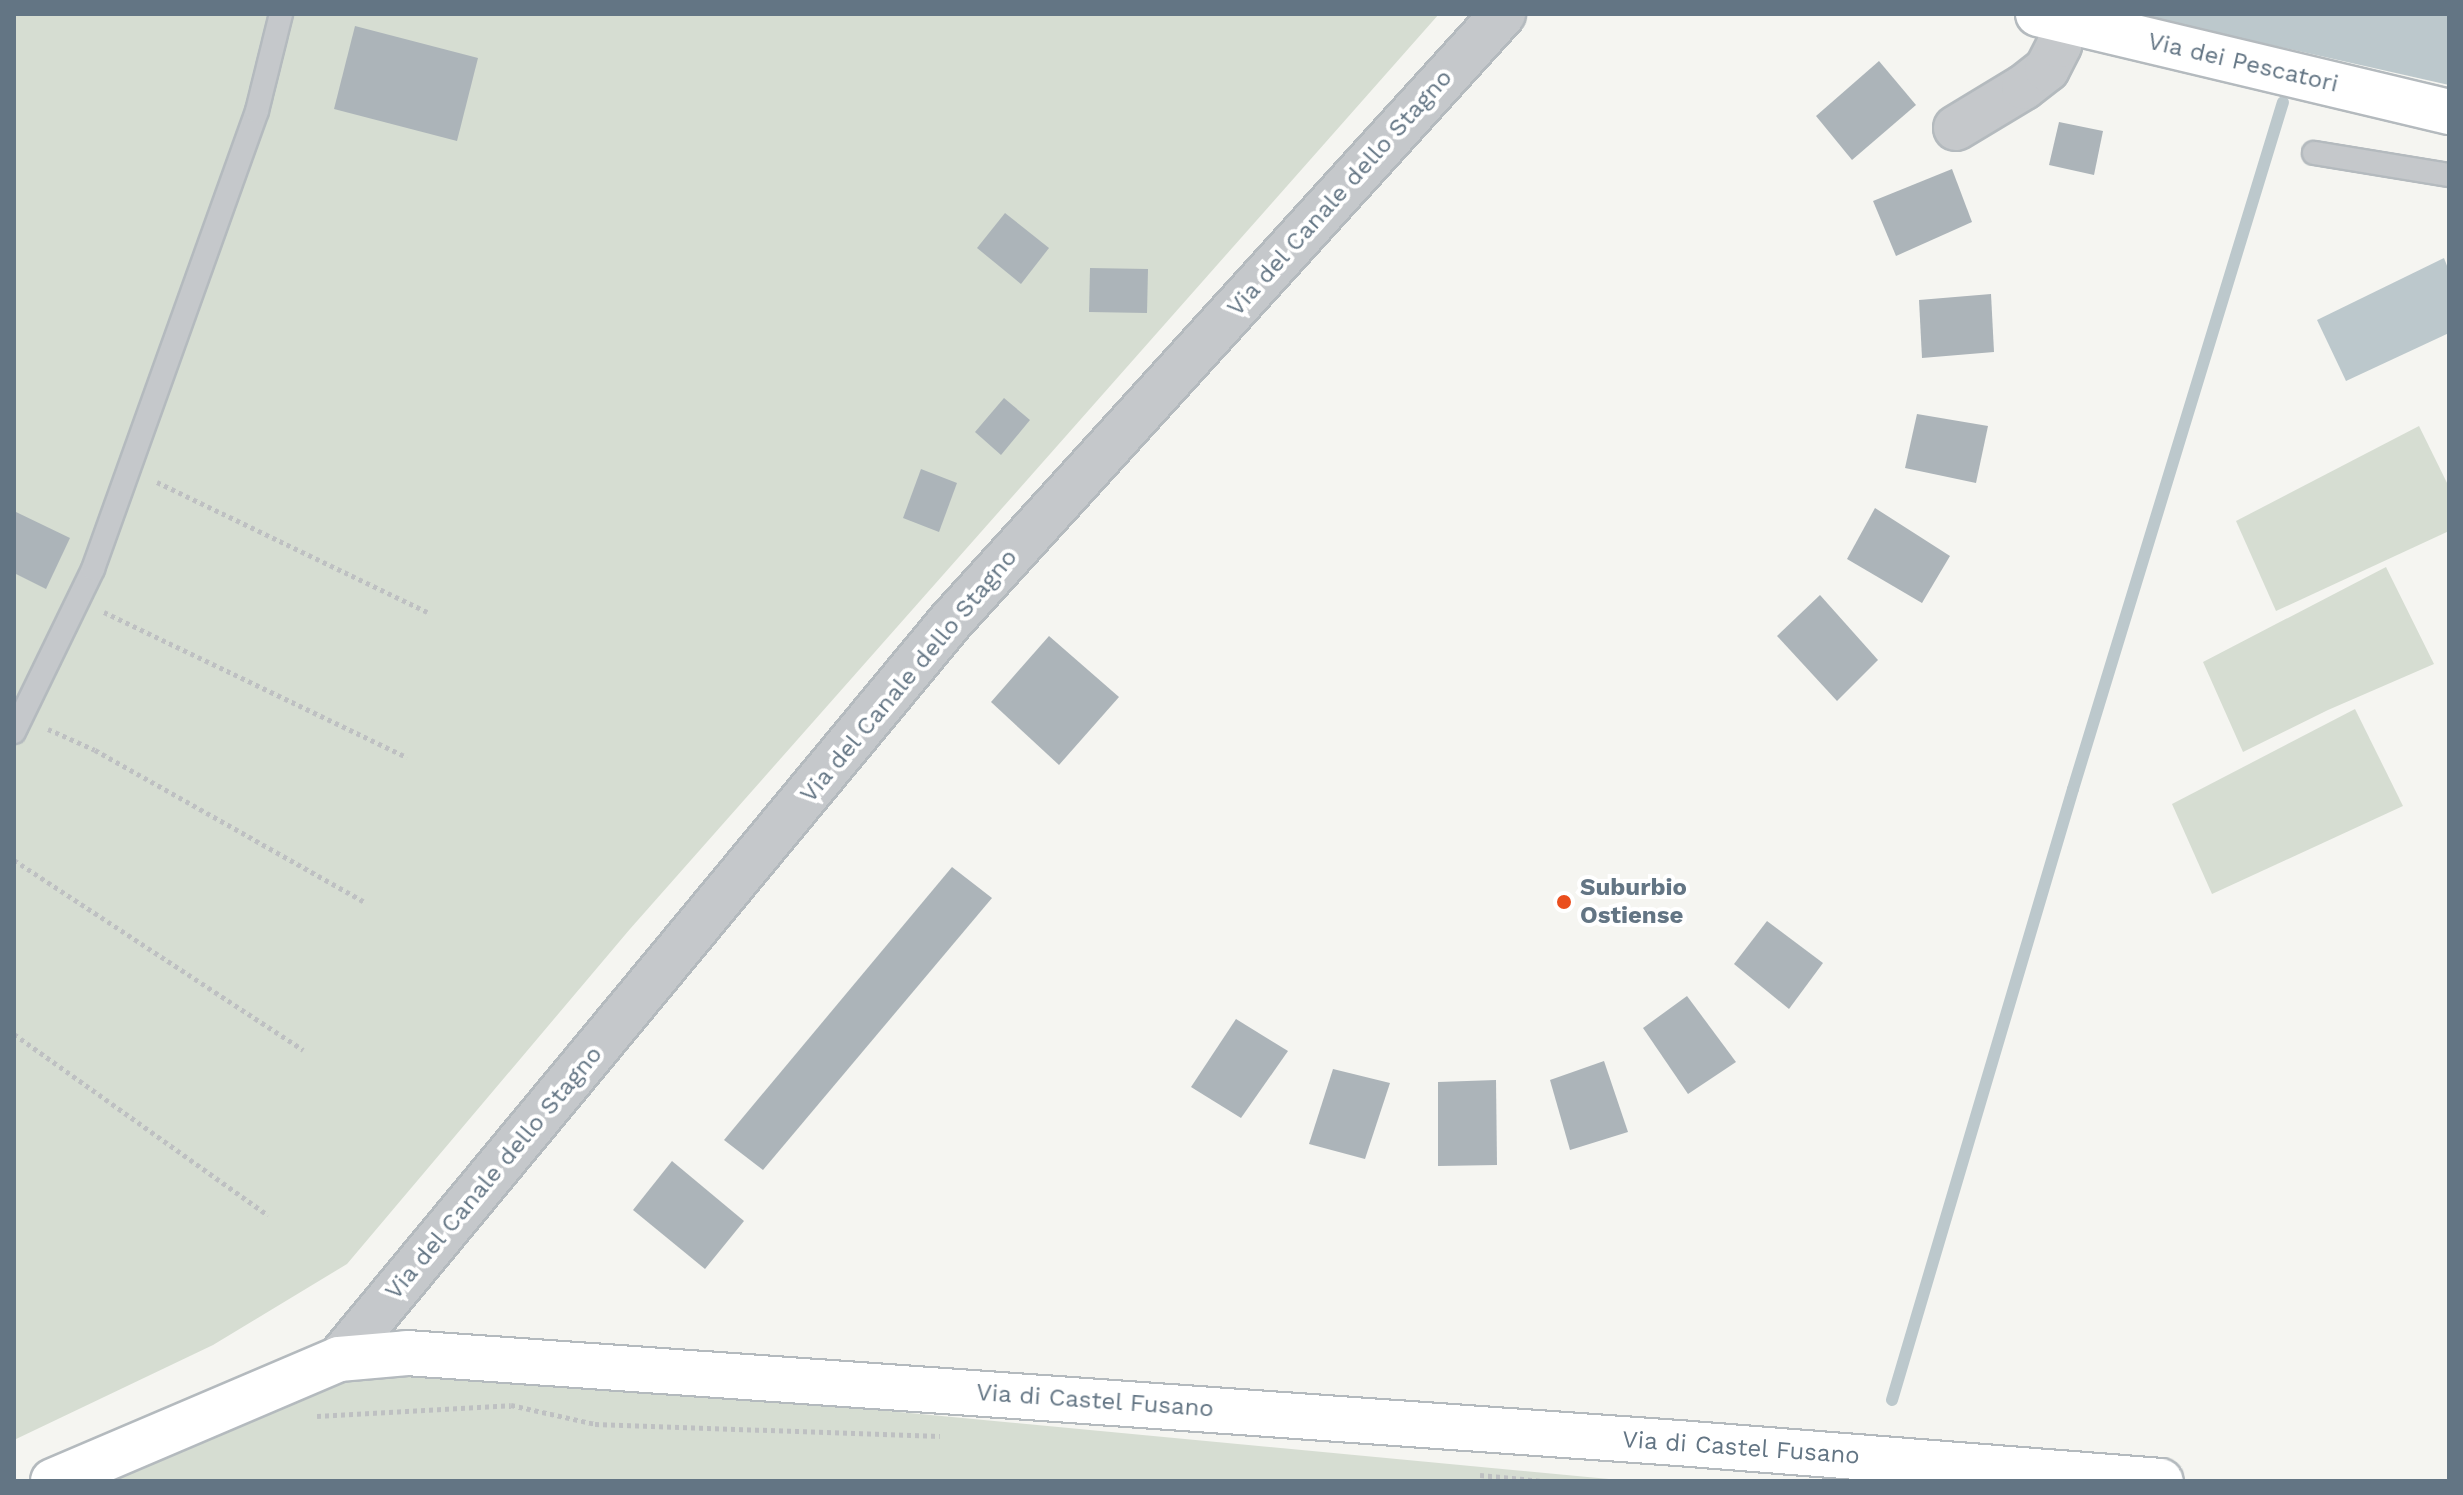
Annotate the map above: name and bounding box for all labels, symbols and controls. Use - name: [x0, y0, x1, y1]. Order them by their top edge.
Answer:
- street label: Via dei Pescatori: [2145, 27, 2341, 99]
- street label: Via del Canale dello Stagno: [1221, 63, 1459, 323]
- street label: Via del Canale dello Stagno: [794, 543, 1024, 809]
- place label: Suburbio Ostiense: [1580, 874, 1687, 930]
- marker: Suburbio Ostiense: [1555, 893, 1573, 911]
- street label: Via del Canale dello Stagno: [379, 1040, 609, 1306]
- street label: Via di Castel Fusano: [975, 1378, 1215, 1424]
- street label: Via di Castel Fusano: [1621, 1425, 1861, 1471]

